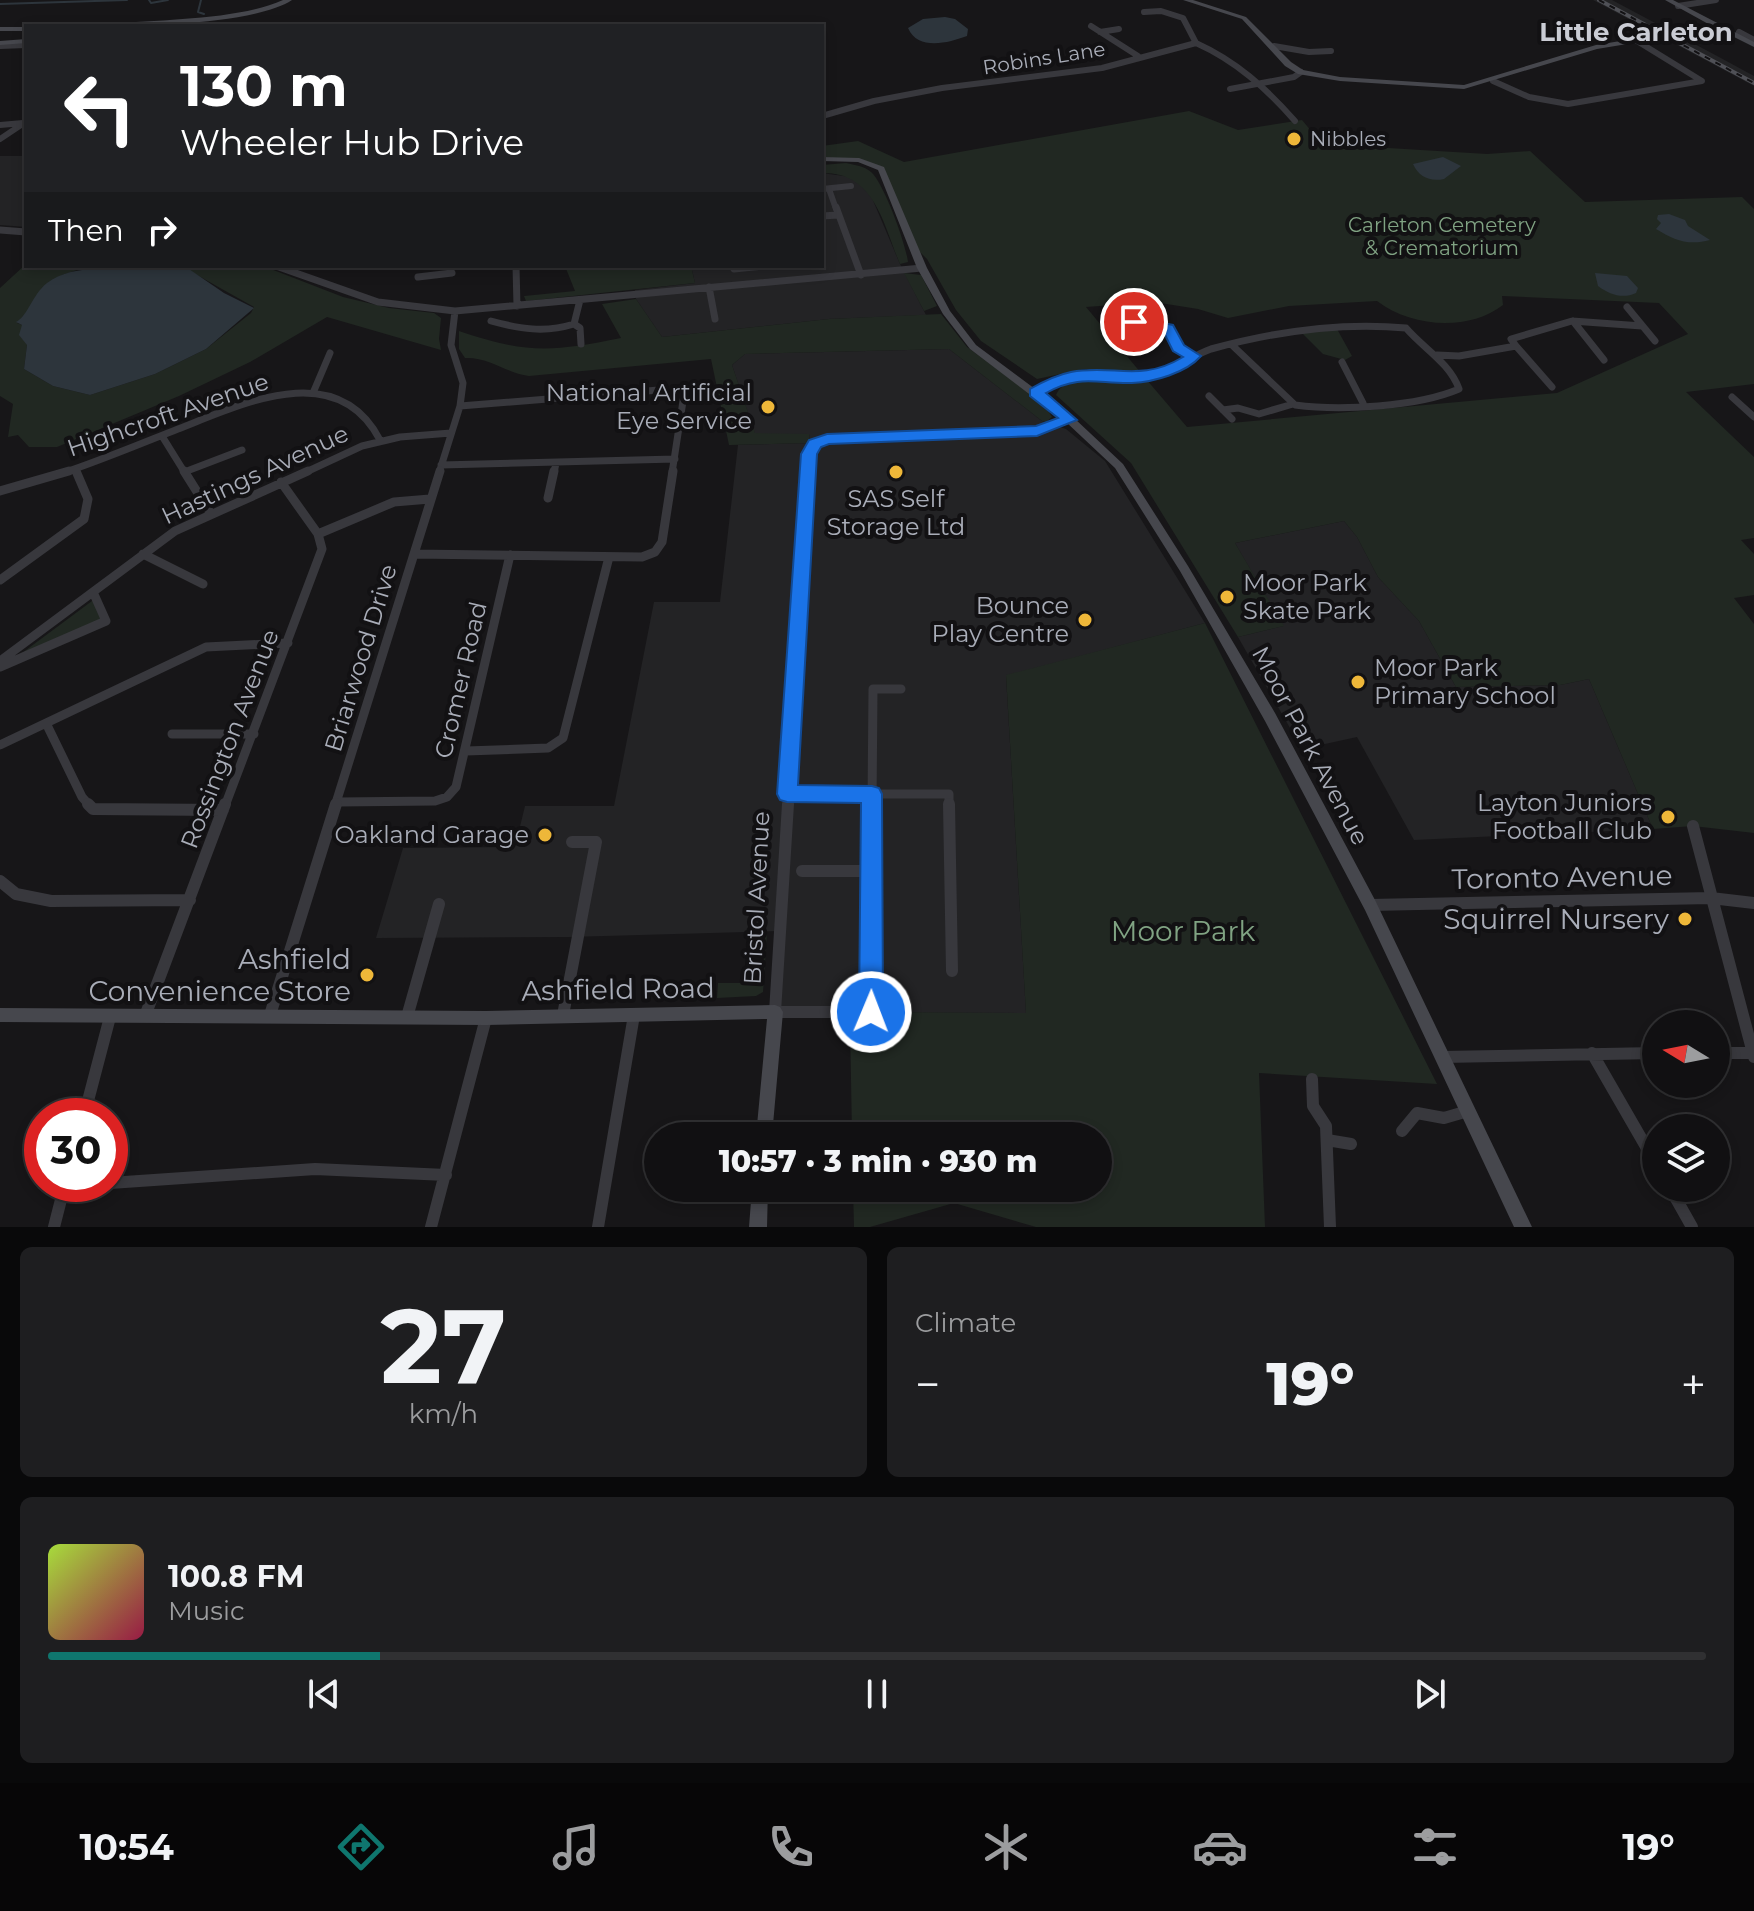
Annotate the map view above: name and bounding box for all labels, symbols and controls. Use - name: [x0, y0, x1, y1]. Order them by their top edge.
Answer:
- district label: Little Carleton: [1539, 16, 1733, 48]
- street label: Robins Lane: [981, 36, 1107, 80]
- text: 130 m: [180, 52, 348, 120]
- icon: left: [48, 56, 152, 160]
- text: Wheeler Hub Drive: [180, 120, 524, 164]
- place label: Nibbles: [1310, 127, 1386, 151]
- marker: Nibbles: [1285, 130, 1303, 148]
- icon: right: [140, 208, 184, 252]
- text: Then: [48, 212, 124, 249]
- park label: Carleton Cemetery & Crematorium: [1348, 213, 1536, 260]
- pin: [1100, 288, 1168, 356]
- icon: arrive: [1112, 300, 1156, 344]
- street label: Highcroft Avenue: [63, 366, 272, 463]
- place label: National Artificial Eye Service: [546, 378, 752, 435]
- marker: National Artificial Eye Service: [759, 398, 777, 416]
- street label: Hastings Avenue: [157, 419, 353, 531]
- marker: SAS Self Storage Ltd: [887, 463, 905, 481]
- place label: SAS Self Storage Ltd: [827, 484, 965, 541]
- street label: Briarwood Drive: [318, 561, 403, 755]
- place label: Moor Park Skate Park: [1243, 568, 1372, 625]
- marker: Moor Park Skate Park: [1218, 588, 1236, 606]
- place label: Bounce Play Centre: [932, 591, 1069, 648]
- street label: Cromer Road: [428, 599, 493, 761]
- marker: Bounce Play Centre: [1076, 611, 1094, 629]
- street label: Rossington Avenue: [174, 625, 285, 852]
- street label: Moor Park Avenue: [1246, 642, 1375, 850]
- place label: Moor Park Primary School: [1374, 653, 1556, 710]
- marker: Moor Park Primary School: [1349, 673, 1367, 691]
- place label: Layton Juniors Football Club: [1477, 788, 1652, 845]
- marker: Layton Juniors Football Club: [1659, 808, 1677, 826]
- street label: Bristol Avenue: [737, 811, 776, 985]
- place label: Oakland Garage: [334, 820, 529, 849]
- marker: Oakland Garage: [536, 826, 554, 844]
- street label: Toronto Avenue: [1451, 858, 1673, 896]
- place label: Squirrel Nursery: [1443, 902, 1670, 936]
- marker: Squirrel Nursery: [1676, 910, 1694, 928]
- park label: Moor Park: [1111, 914, 1255, 948]
- place label: Ashfield Convenience Store: [88, 942, 351, 1008]
- marker: Ashfield Convenience Store: [358, 966, 376, 984]
- street label: Ashfield Road: [521, 970, 715, 1008]
- position arrow: [829, 970, 913, 1054]
- north arrow: [1642, 1010, 1730, 1098]
- map controls: [1642, 1010, 1730, 1202]
- speed limit sign: 30: [24, 1098, 128, 1202]
- button: layers: [1642, 1114, 1730, 1202]
- text: 10:57 · 3 min · 930 m: [719, 1143, 1037, 1180]
- text: 27: [381, 1282, 506, 1409]
- text: Climate: [915, 1307, 1016, 1339]
- text: 19°: [1266, 1347, 1355, 1420]
- text: −: [915, 1357, 940, 1411]
- text: +: [1681, 1357, 1706, 1411]
- text: km/h: [409, 1398, 478, 1430]
- text: 100.8 FM: [168, 1558, 304, 1595]
- text: Music: [168, 1595, 245, 1627]
- icon: previous: [302, 1672, 346, 1716]
- icon: pause: [855, 1672, 899, 1716]
- icon: next: [1408, 1672, 1452, 1716]
- icon: directions: [333, 1819, 389, 1875]
- icon: music: [548, 1819, 604, 1875]
- icon: phone: [763, 1819, 819, 1875]
- icon: climate: [978, 1819, 1034, 1875]
- icon: car: [1192, 1819, 1248, 1875]
- icon: filters: [1407, 1819, 1463, 1875]
- text: 10:54: [79, 1825, 174, 1869]
- text: 19°: [1622, 1825, 1674, 1869]

